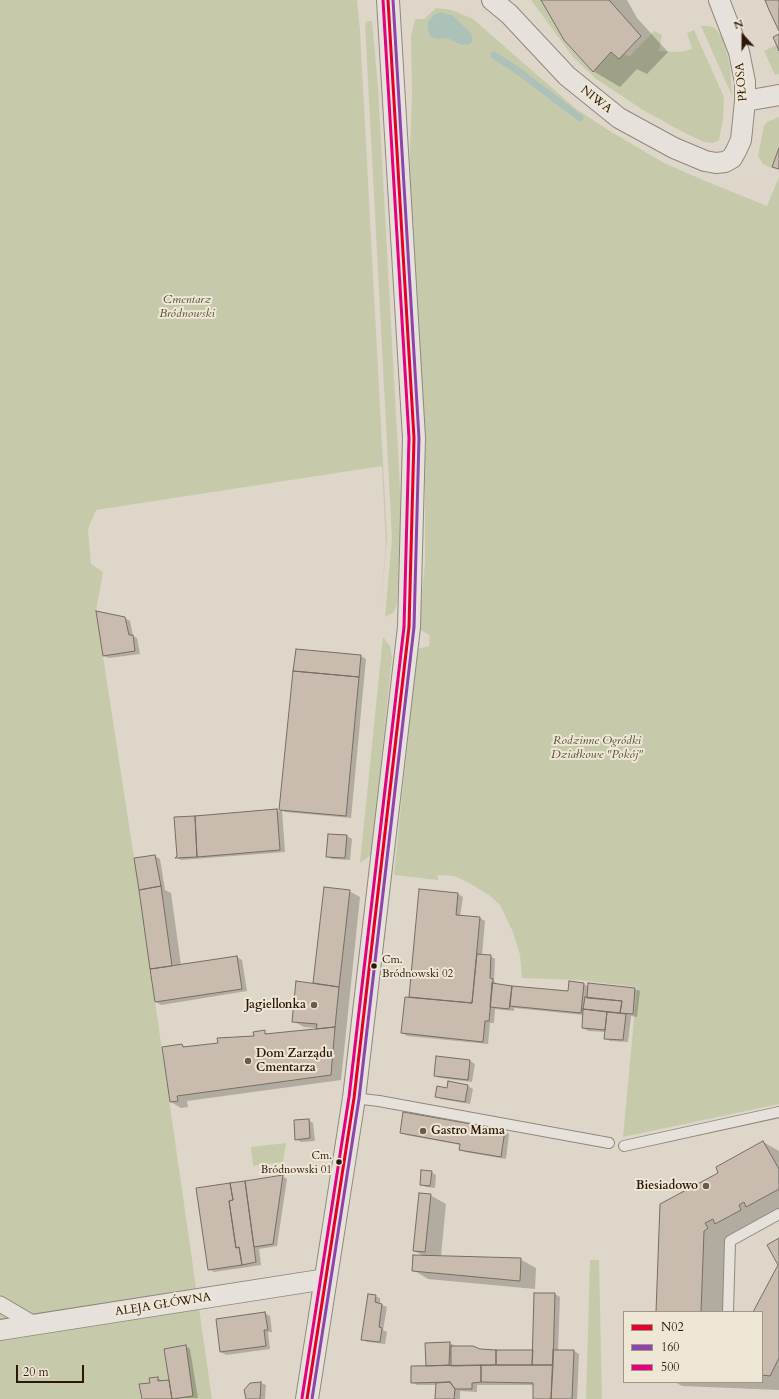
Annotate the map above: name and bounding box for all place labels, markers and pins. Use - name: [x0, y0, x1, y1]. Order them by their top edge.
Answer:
- place label: Cm. Bródnowski 02: [382, 953, 453, 979]
- marker: Cm. Bródnowski 02: [369, 961, 379, 971]
- place label: Jagiellonka: [245, 998, 306, 1012]
- marker: Jagiellonka: [309, 1000, 319, 1010]
- place label: Dom Zarządu Cmentarza: [256, 1047, 333, 1075]
- marker: Dom Zarządu Cmentarza: [243, 1056, 253, 1066]
- place label: Gastro Mama: [431, 1124, 505, 1138]
- marker: Gastro Mama: [418, 1126, 428, 1136]
- place label: Cm. Bródnowski 01: [261, 1149, 332, 1175]
- marker: Cm. Bródnowski 01: [334, 1157, 344, 1167]
- place label: Biesiadowo: [636, 1179, 698, 1193]
- marker: Biesiadowo: [701, 1181, 711, 1191]

